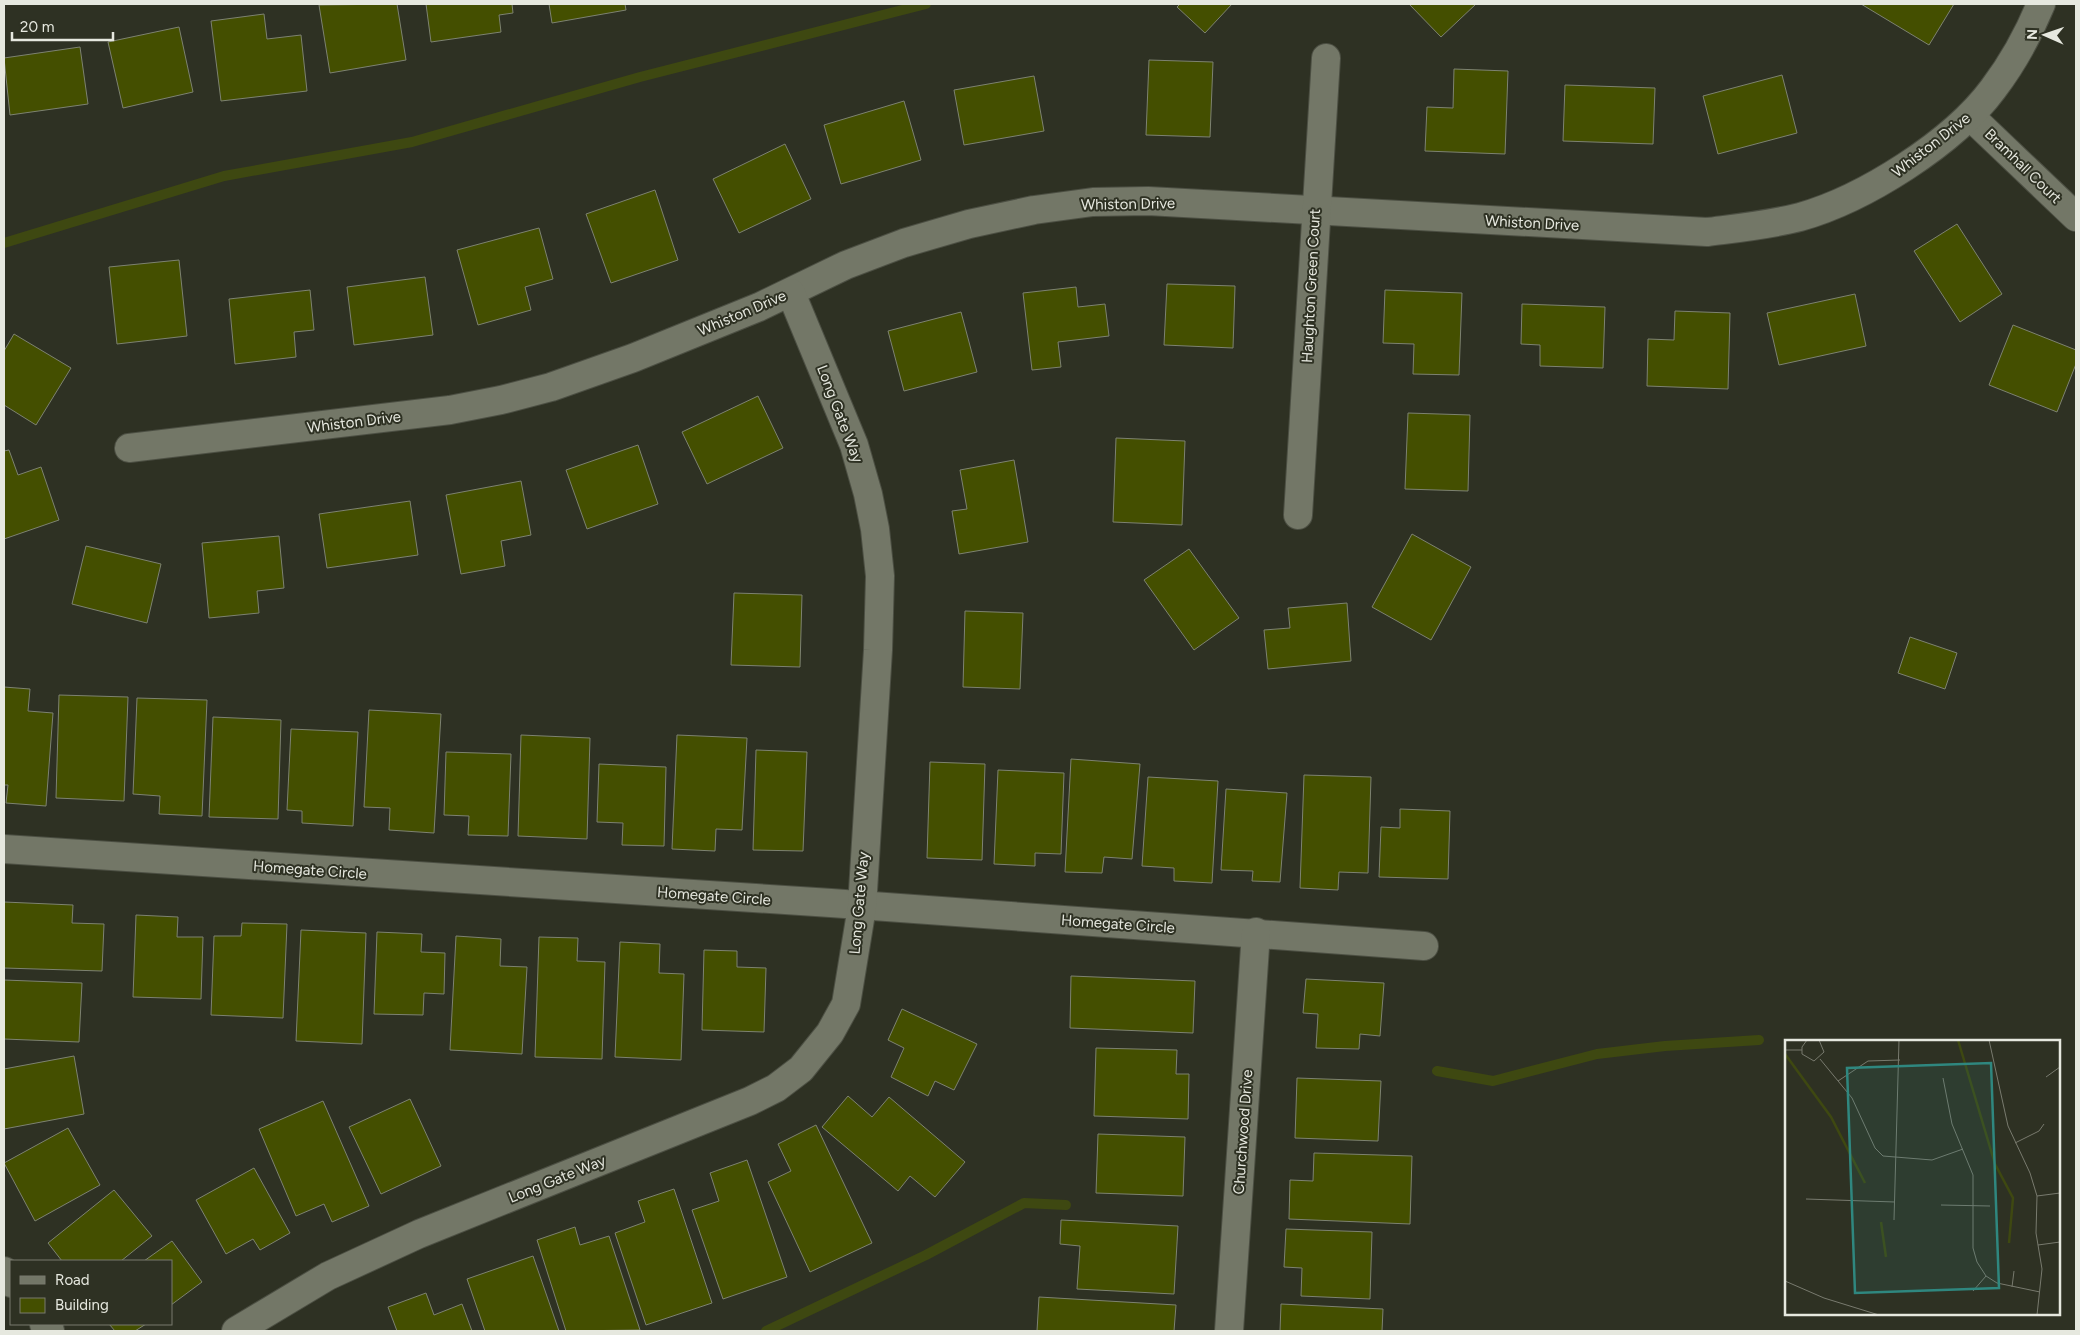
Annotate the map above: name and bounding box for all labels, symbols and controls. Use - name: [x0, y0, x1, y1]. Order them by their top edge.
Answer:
- scale bar: [12, 10, 114, 42]
- north arrow: [2020, 10, 2070, 60]
- text: 20 m: [20, 18, 54, 36]
- text: N: [2024, 29, 2041, 40]
- street label: Whiston Drive: [1888, 109, 1974, 181]
- street label: Bramhall Court: [1981, 125, 2065, 207]
- street label: Whiston Drive: [1081, 194, 1175, 214]
- street label: Haughton Green Court: [1298, 208, 1324, 364]
- street label: Whiston Drive: [1484, 212, 1580, 234]
- street label: Whiston Drive: [695, 286, 789, 340]
- street label: Long Gate Way: [813, 363, 867, 465]
- street label: Whiston Drive: [306, 407, 402, 437]
- street label: Long Gate Way: [846, 851, 872, 955]
- street label: Homegate Circle: [253, 857, 367, 883]
- street label: Homegate Circle: [657, 883, 771, 909]
- street label: Homegate Circle: [1061, 911, 1175, 937]
- inset map: [1785, 1040, 2060, 1315]
- street label: Churchwood Drive: [1230, 1069, 1256, 1195]
- street label: Long Gate Way: [506, 1151, 608, 1207]
- legend: [10, 1260, 172, 1325]
- text: Road: [55, 1271, 90, 1289]
- text: Building: [55, 1296, 109, 1314]

